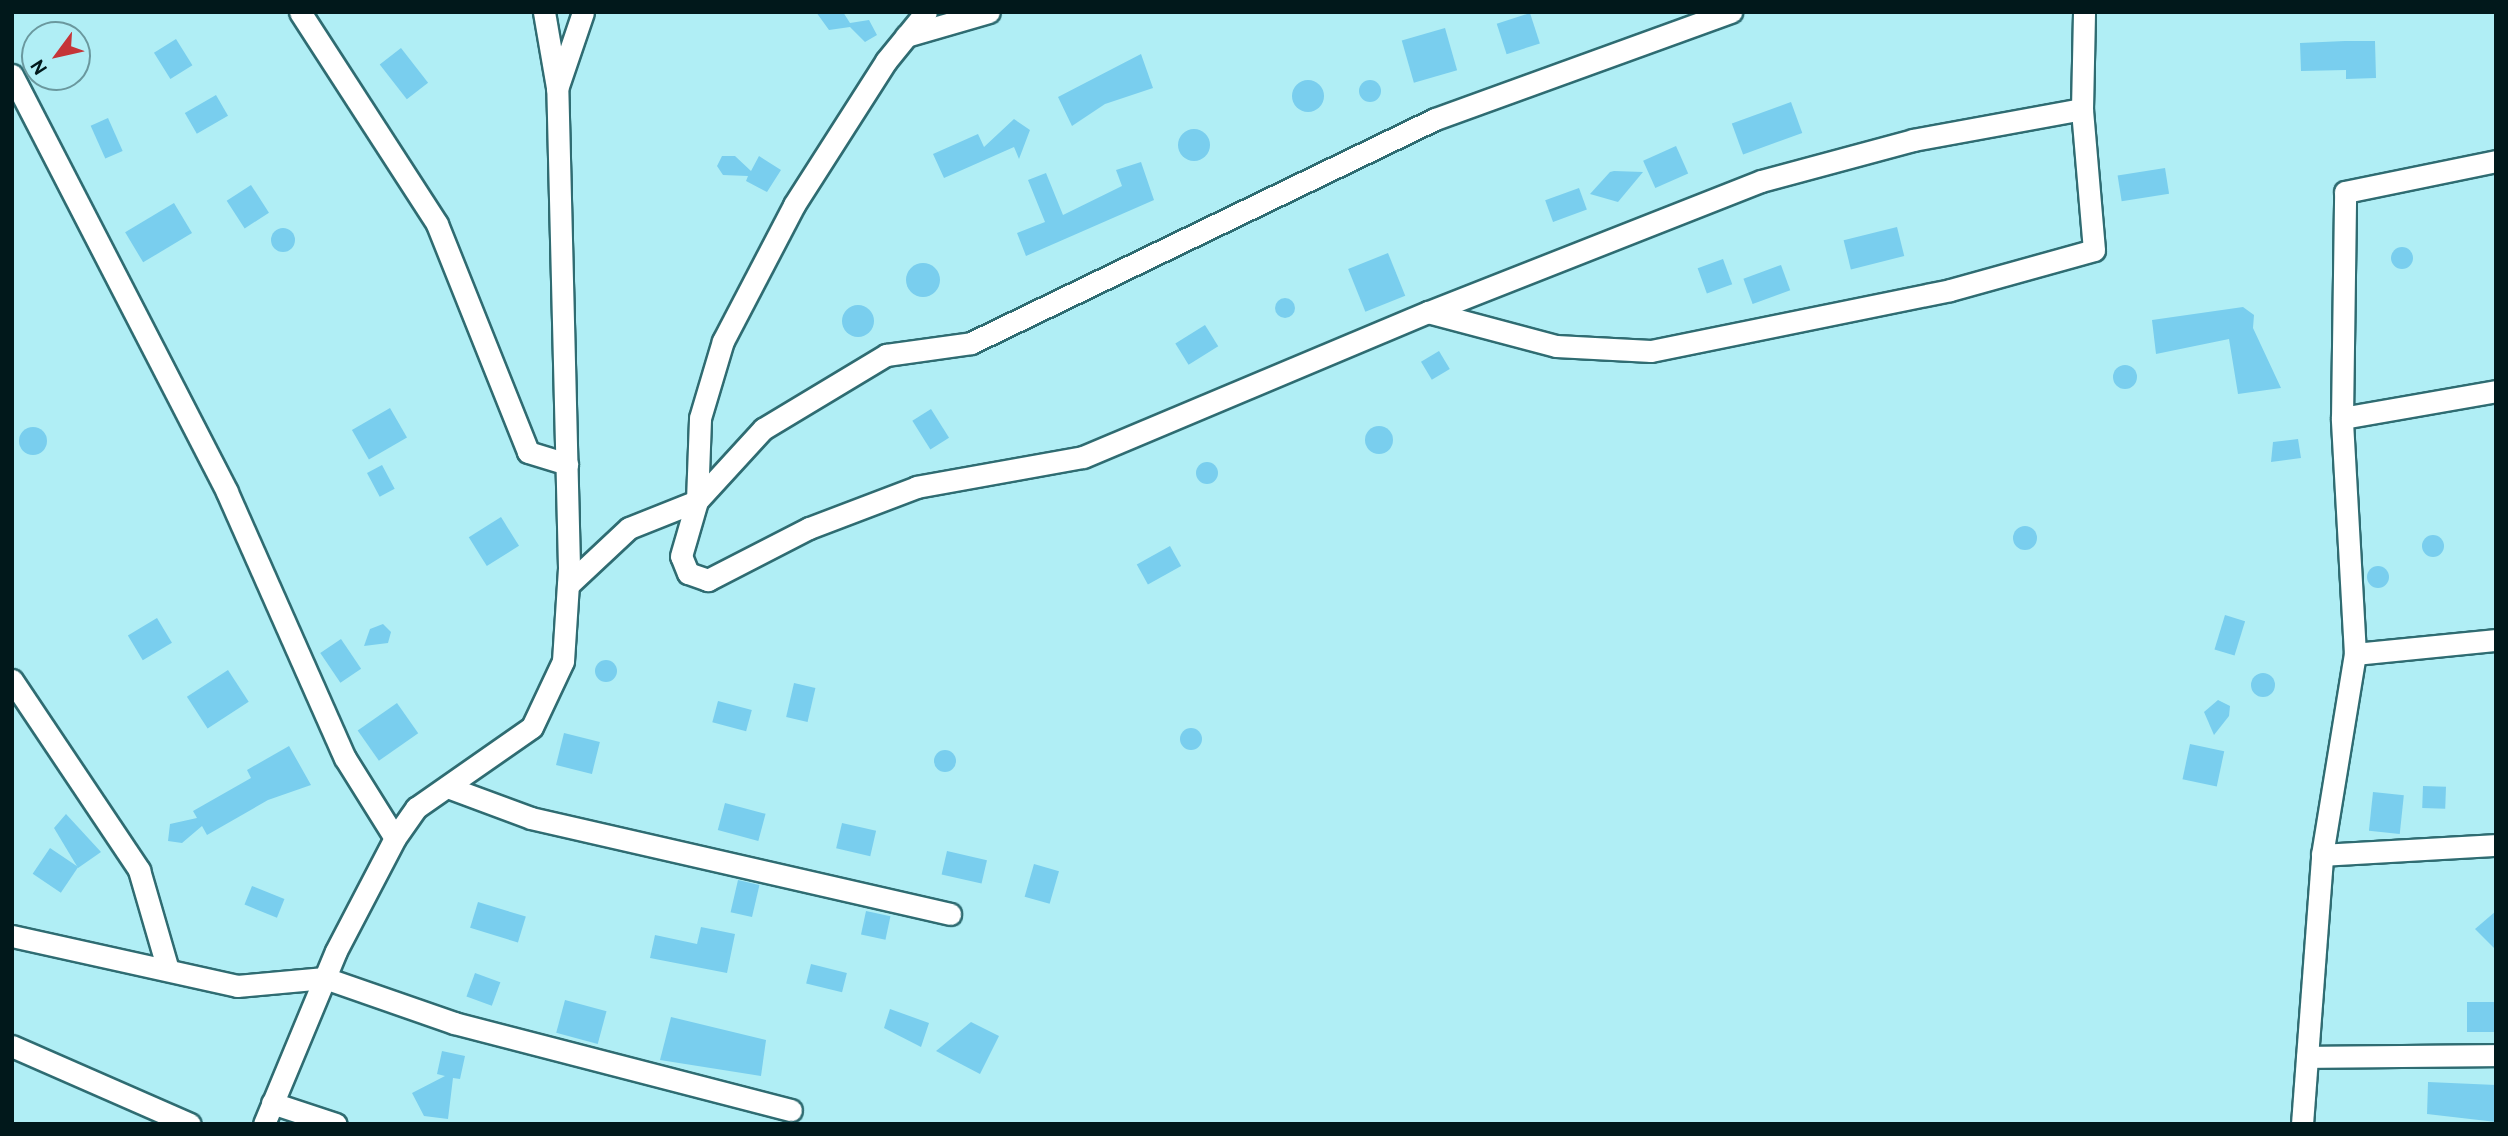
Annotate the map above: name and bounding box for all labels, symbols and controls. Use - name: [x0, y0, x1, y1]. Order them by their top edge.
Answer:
- north arrow: [21, 21, 91, 91]
- text: N: [26, 54, 54, 79]

